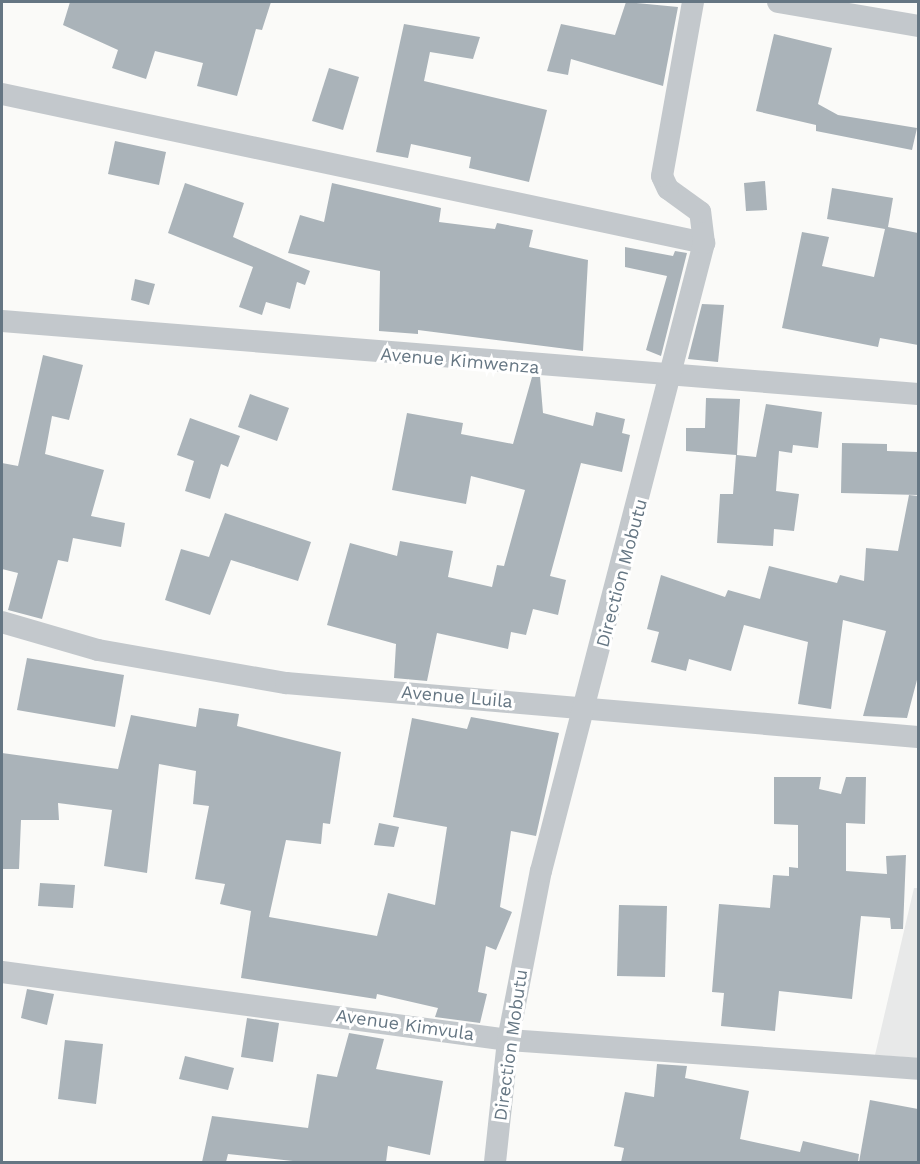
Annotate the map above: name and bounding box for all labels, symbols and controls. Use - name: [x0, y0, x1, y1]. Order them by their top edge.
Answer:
- street label: Avenue Kimwenza: [380, 343, 540, 379]
- street label: Direction Mobutu: [592, 496, 652, 650]
- street label: Avenue Luila: [400, 681, 514, 713]
- street label: Direction Mobutu: [490, 968, 532, 1122]
- street label: Avenue Kimvula: [334, 1005, 476, 1045]

